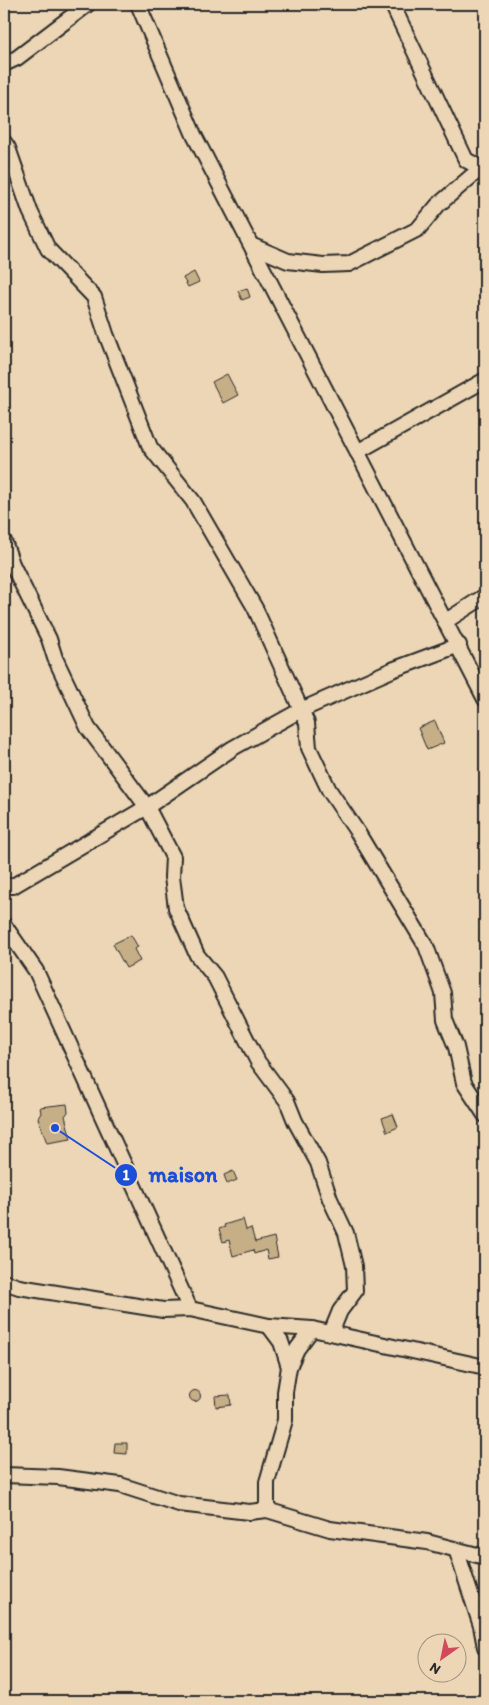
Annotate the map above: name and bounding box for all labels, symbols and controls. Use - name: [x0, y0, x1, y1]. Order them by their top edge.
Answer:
- callout: maison: [114, 1156, 228, 1193]
- text: maison: [147, 1161, 218, 1188]
- text: 1: [123, 1166, 130, 1184]
- north arrow: [416, 1632, 466, 1682]
- text: N: [427, 1659, 444, 1678]

